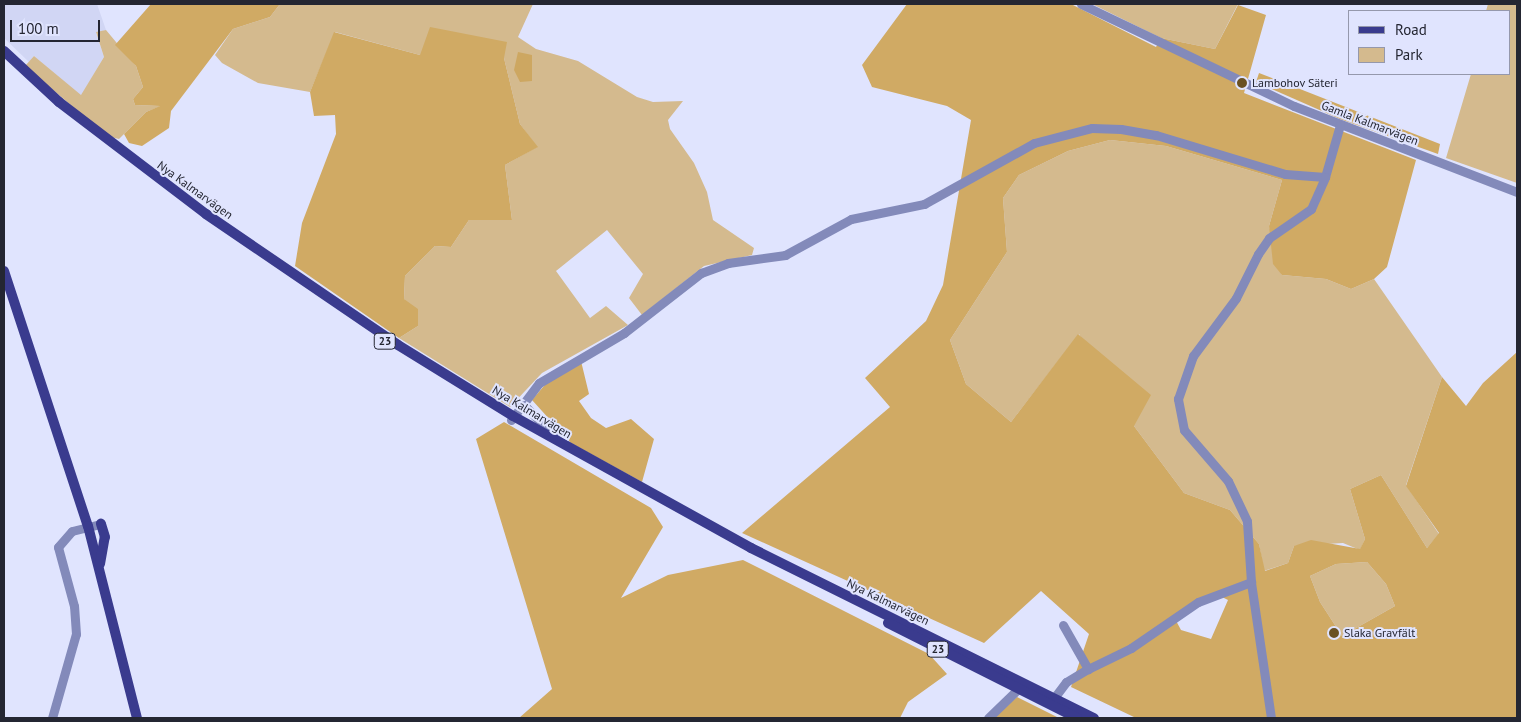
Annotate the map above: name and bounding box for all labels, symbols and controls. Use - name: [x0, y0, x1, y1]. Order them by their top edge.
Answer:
- scale bar: [12, 10, 102, 42]
- legend: [1348, 10, 1511, 75]
- text: 100 m: [18, 19, 59, 38]
- text: Road: [1395, 20, 1427, 39]
- text: Park: [1395, 45, 1423, 64]
- place label: Lambohov Säteri: [1252, 76, 1338, 90]
- marker: Lambohov Säteri: [1236, 77, 1248, 89]
- street label: Gamla Kalmarvägen: [1319, 98, 1421, 148]
- street label: Nya Kalmarvägen: [154, 158, 236, 222]
- road number: 23: [374, 332, 396, 350]
- street label: Nya Kalmarvägen: [490, 383, 574, 441]
- street label: Nya Kalmarvägen: [844, 576, 932, 628]
- place label: Slaka Gravfält: [1344, 626, 1415, 640]
- marker: Slaka Gravfält: [1328, 627, 1340, 639]
- road number: 23: [927, 641, 949, 658]

